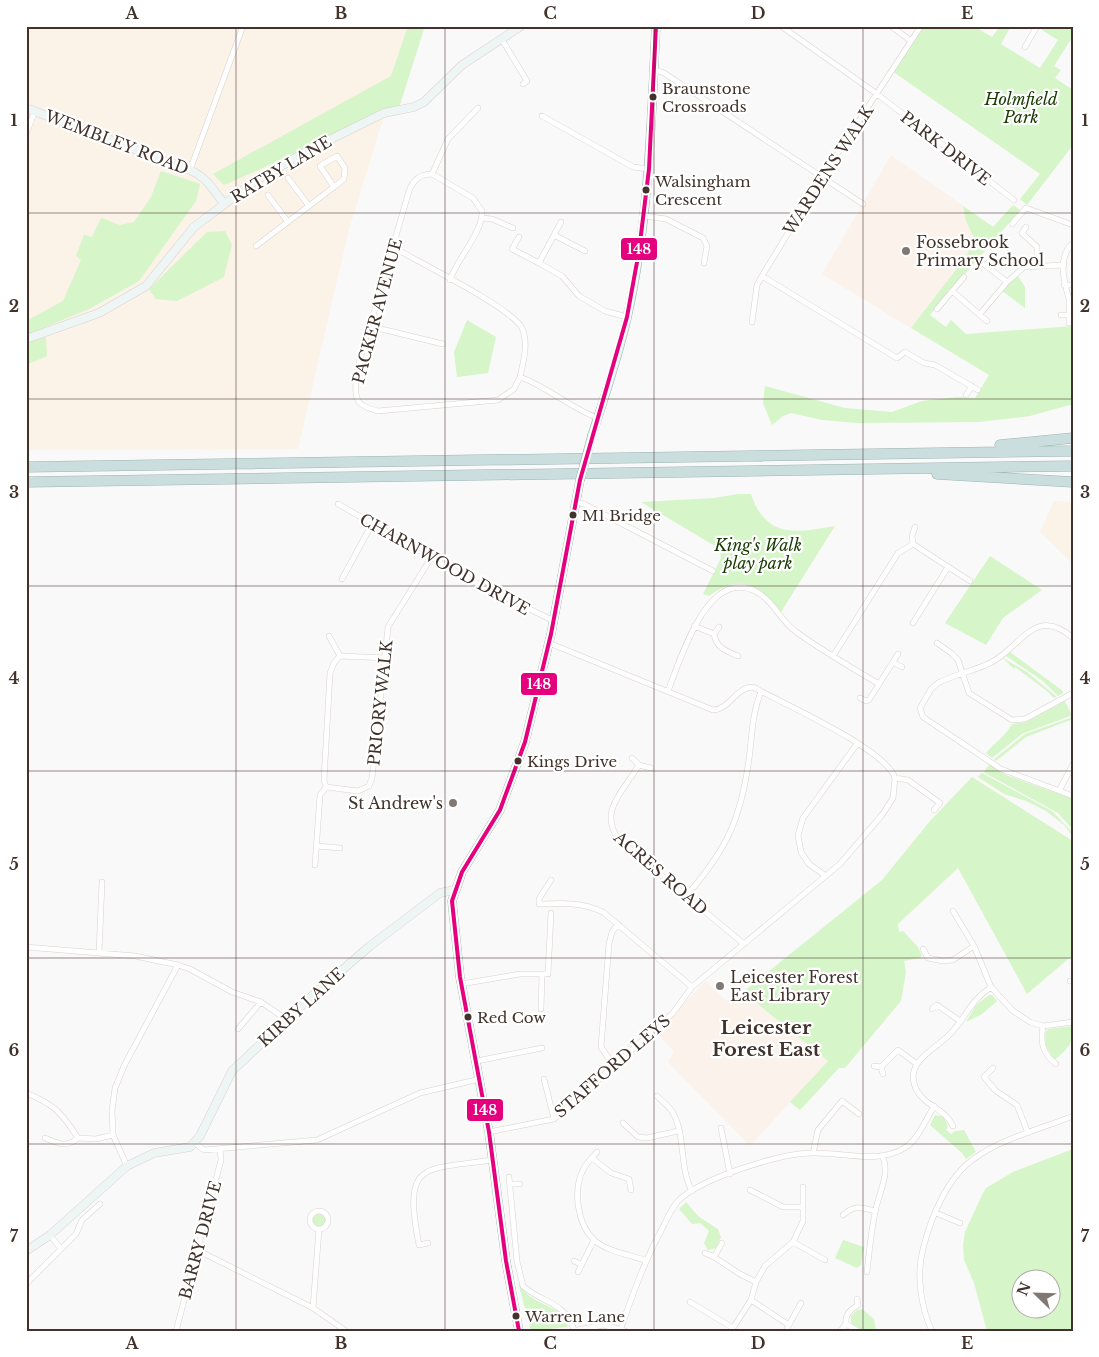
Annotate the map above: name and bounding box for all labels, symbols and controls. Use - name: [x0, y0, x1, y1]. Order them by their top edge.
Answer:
- text: A: [125, 3, 140, 23]
- text: B: [335, 3, 348, 23]
- text: C: [543, 3, 557, 23]
- text: D: [751, 3, 765, 23]
- text: E: [961, 3, 973, 23]
- place label: Braunstone Crossroads: [662, 79, 751, 116]
- park label: Holmfield Park: [984, 89, 1058, 127]
- marker: Braunstone Crossroads: [648, 92, 658, 102]
- street label: WARDENS WALK: [778, 101, 878, 240]
- street label: WEMBLEY ROAD: [41, 105, 192, 179]
- street label: PARK DRIVE: [897, 107, 995, 189]
- text: 1: [11, 110, 18, 130]
- text: 1: [1082, 110, 1089, 130]
- street label: RATBY LANE: [227, 131, 335, 207]
- place label: Walsingham Crescent: [654, 172, 750, 209]
- marker: Walsingham Crescent: [641, 185, 651, 195]
- place label: Fossebrook Primary School: [916, 232, 1044, 270]
- street label: PACKER AVENUE: [348, 236, 406, 386]
- line badge: 148: [620, 237, 658, 261]
- text: 148: [627, 240, 651, 258]
- marker: Fossebrook Primary School: [900, 245, 912, 257]
- text: 2: [9, 296, 19, 316]
- text: 2: [1080, 296, 1090, 316]
- text: 3: [9, 482, 19, 502]
- text: 3: [1080, 482, 1090, 502]
- place label: M1 Bridge: [582, 506, 661, 525]
- street label: CHARNWOOD DRIVE: [356, 509, 534, 619]
- marker: M1 Bridge: [568, 510, 578, 520]
- park label: King's Walk play park: [713, 535, 802, 573]
- street label: PRIORY WALK: [363, 639, 397, 767]
- text: 4: [9, 668, 19, 688]
- text: 4: [1080, 668, 1090, 688]
- line badge: 148: [520, 672, 558, 696]
- text: 148: [527, 675, 551, 693]
- place label: Kings Drive: [527, 752, 617, 771]
- marker: Kings Drive: [513, 756, 523, 766]
- place label: St Andrew's: [348, 793, 443, 813]
- marker: St Andrew's: [447, 797, 459, 809]
- street label: ACRES ROAD: [609, 826, 712, 919]
- text: 5: [9, 854, 19, 874]
- text: 5: [1080, 854, 1090, 874]
- street label: KIRBY LANE: [254, 963, 348, 1051]
- place label: Leicester Forest East Library: [730, 967, 859, 1005]
- marker: Leicester Forest East Library: [714, 980, 726, 992]
- place label: Red Cow: [477, 1008, 546, 1027]
- street label: STAFFORD LEYS: [550, 1010, 674, 1122]
- marker: Red Cow: [463, 1012, 473, 1022]
- district label: Leicester Forest East: [712, 1016, 821, 1061]
- text: 6: [9, 1040, 20, 1060]
- text: 6: [1080, 1040, 1091, 1060]
- line badge: 148: [466, 1098, 504, 1122]
- text: 148: [473, 1101, 497, 1119]
- street label: BARRY DRIVE: [175, 1178, 225, 1302]
- text: 7: [10, 1226, 19, 1246]
- text: 7: [1081, 1226, 1090, 1246]
- north arrow: [1012, 1270, 1062, 1320]
- text: N: [1013, 1279, 1035, 1298]
- place label: Warren Lane: [524, 1307, 625, 1326]
- marker: Warren Lane: [511, 1311, 521, 1321]
- text: A: [125, 1333, 140, 1353]
- text: B: [335, 1333, 348, 1353]
- text: C: [543, 1333, 557, 1353]
- text: D: [751, 1333, 765, 1353]
- text: E: [961, 1333, 973, 1353]

